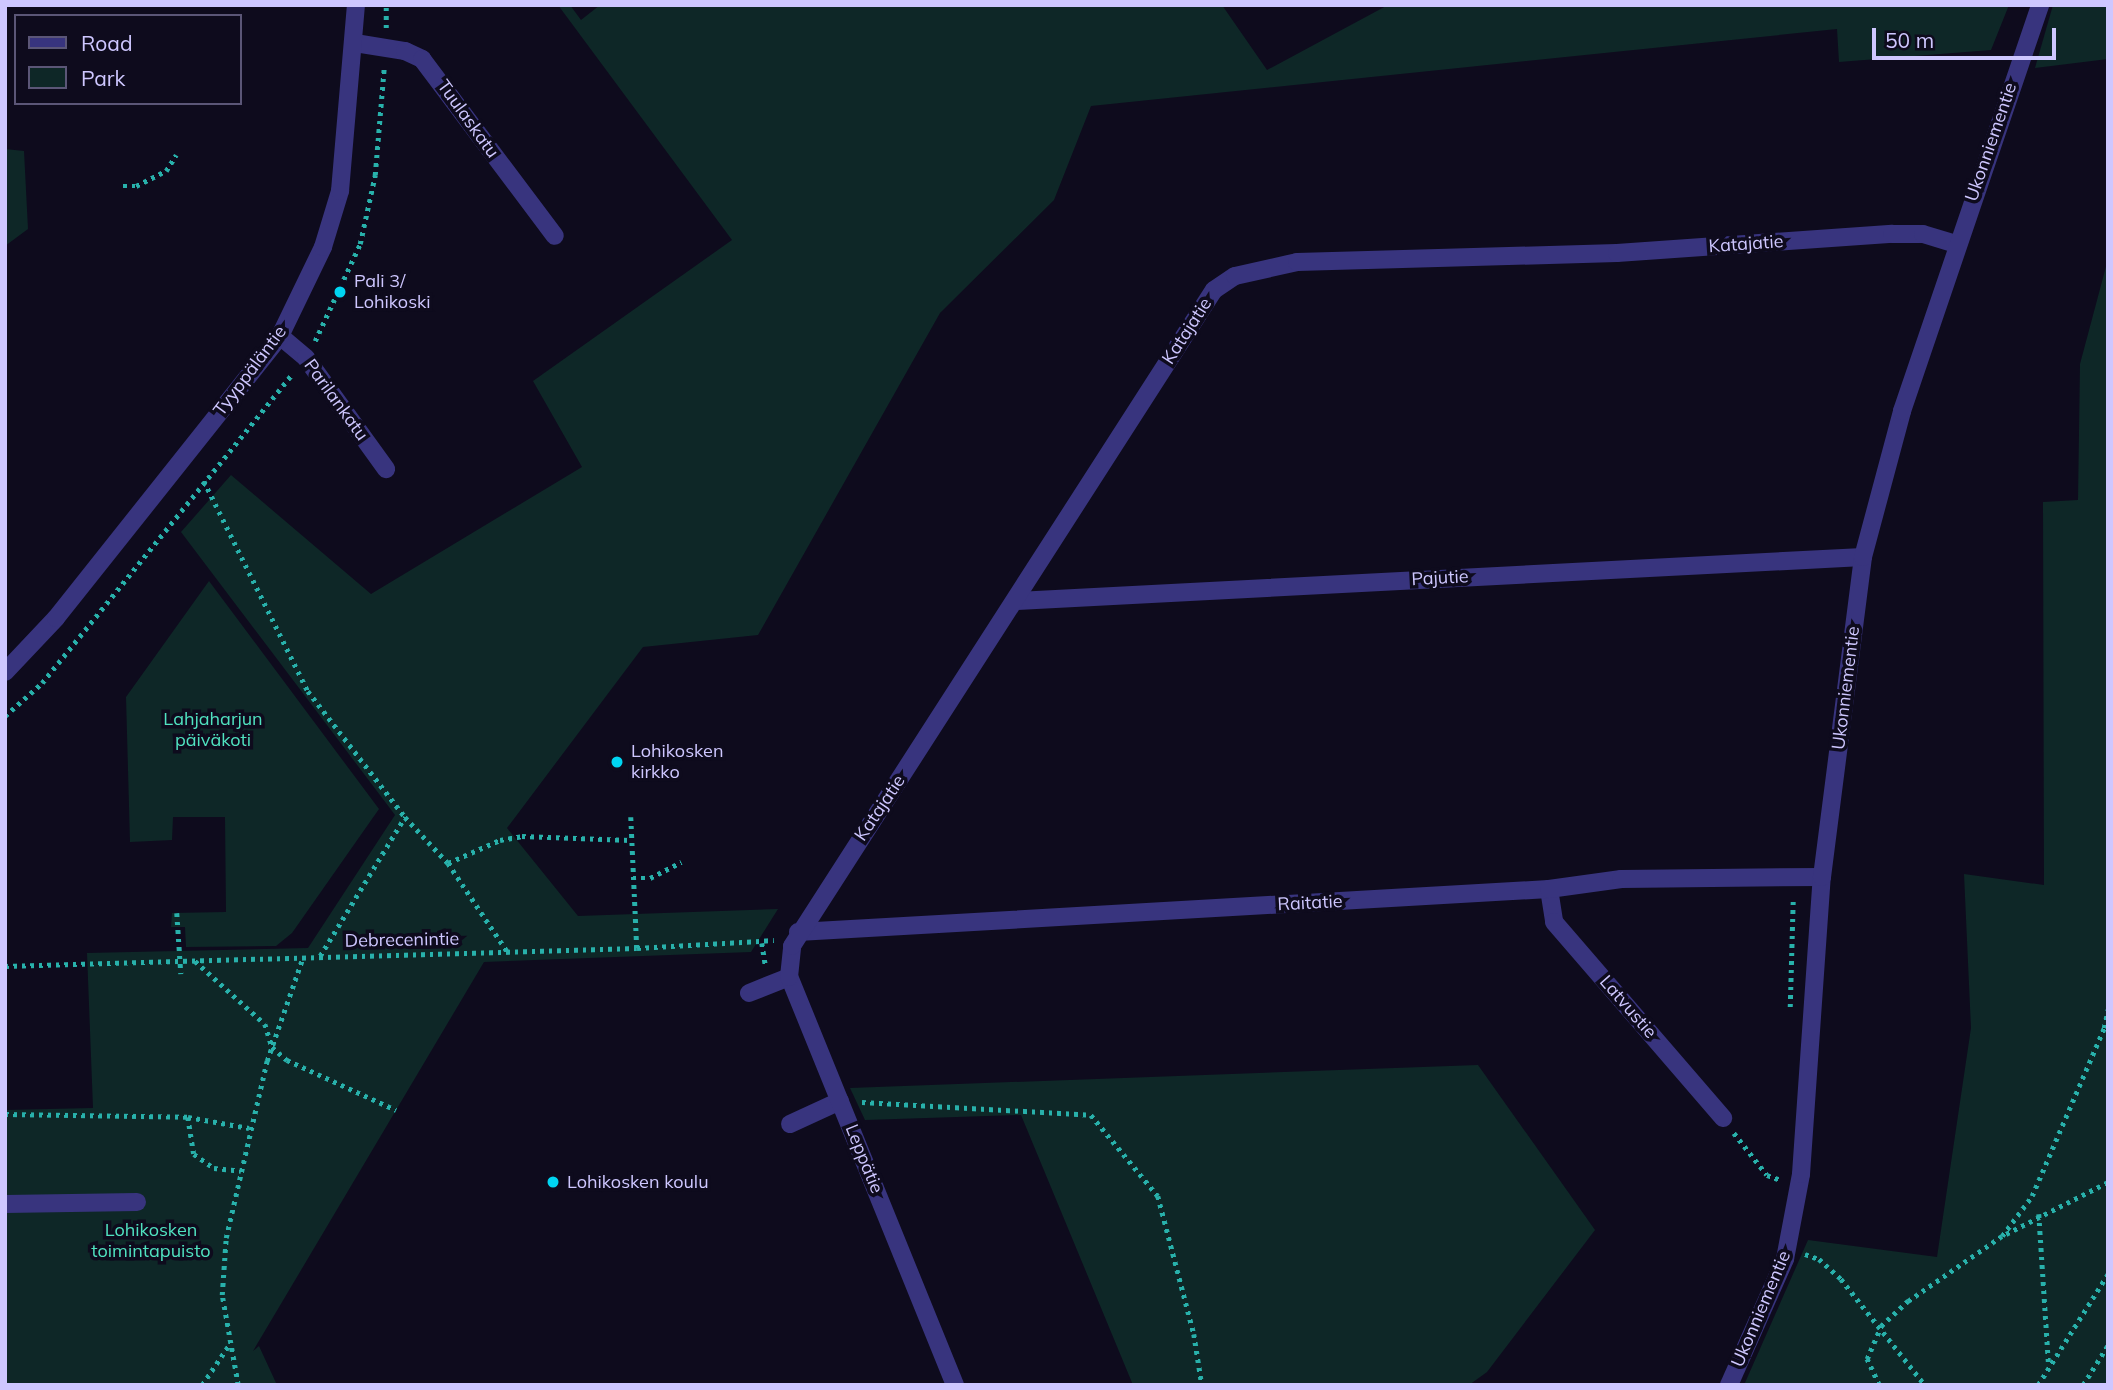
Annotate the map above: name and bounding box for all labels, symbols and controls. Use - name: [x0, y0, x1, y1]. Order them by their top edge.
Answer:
- legend: [14, 14, 242, 105]
- scale bar: [1875, 14, 2059, 58]
- text: 50 m: [1885, 27, 1934, 53]
- text: Road: [81, 30, 132, 56]
- text: Park: [81, 65, 125, 91]
- street label: Tuulaskatu: [433, 76, 503, 162]
- street label: Ukonniementie: [1961, 80, 2021, 204]
- street label: Katajatie: [1708, 231, 1784, 257]
- place label: Pali 3/ Lohikoski: [354, 271, 431, 314]
- marker: Pali 3/ Lohikoski: [332, 284, 348, 300]
- street label: Katajatie: [1158, 294, 1216, 368]
- street label: Tyyppäläntie: [209, 322, 291, 420]
- street label: Parilankatu: [299, 355, 373, 445]
- street label: Pajutie: [1411, 566, 1469, 590]
- street label: Ukonniementie: [1828, 625, 1864, 751]
- park label: Lahjaharjun päiväkoti: [163, 709, 263, 752]
- place label: Lohikosken kirkko: [631, 741, 723, 784]
- marker: Lohikosken kirkko: [609, 754, 625, 770]
- street label: Katajatie: [850, 771, 910, 845]
- street label: Raitatie: [1277, 891, 1343, 915]
- street label: Debrecenintie: [345, 928, 459, 952]
- street label: Latvustie: [1595, 971, 1661, 1043]
- street label: Leppätie: [840, 1121, 888, 1197]
- place label: Lohikosken koulu: [567, 1171, 709, 1193]
- marker: Lohikosken koulu: [545, 1174, 561, 1190]
- park label: Lohikosken toimintapuisto: [91, 1220, 211, 1262]
- street label: Ukonniementie: [1727, 1248, 1795, 1370]

